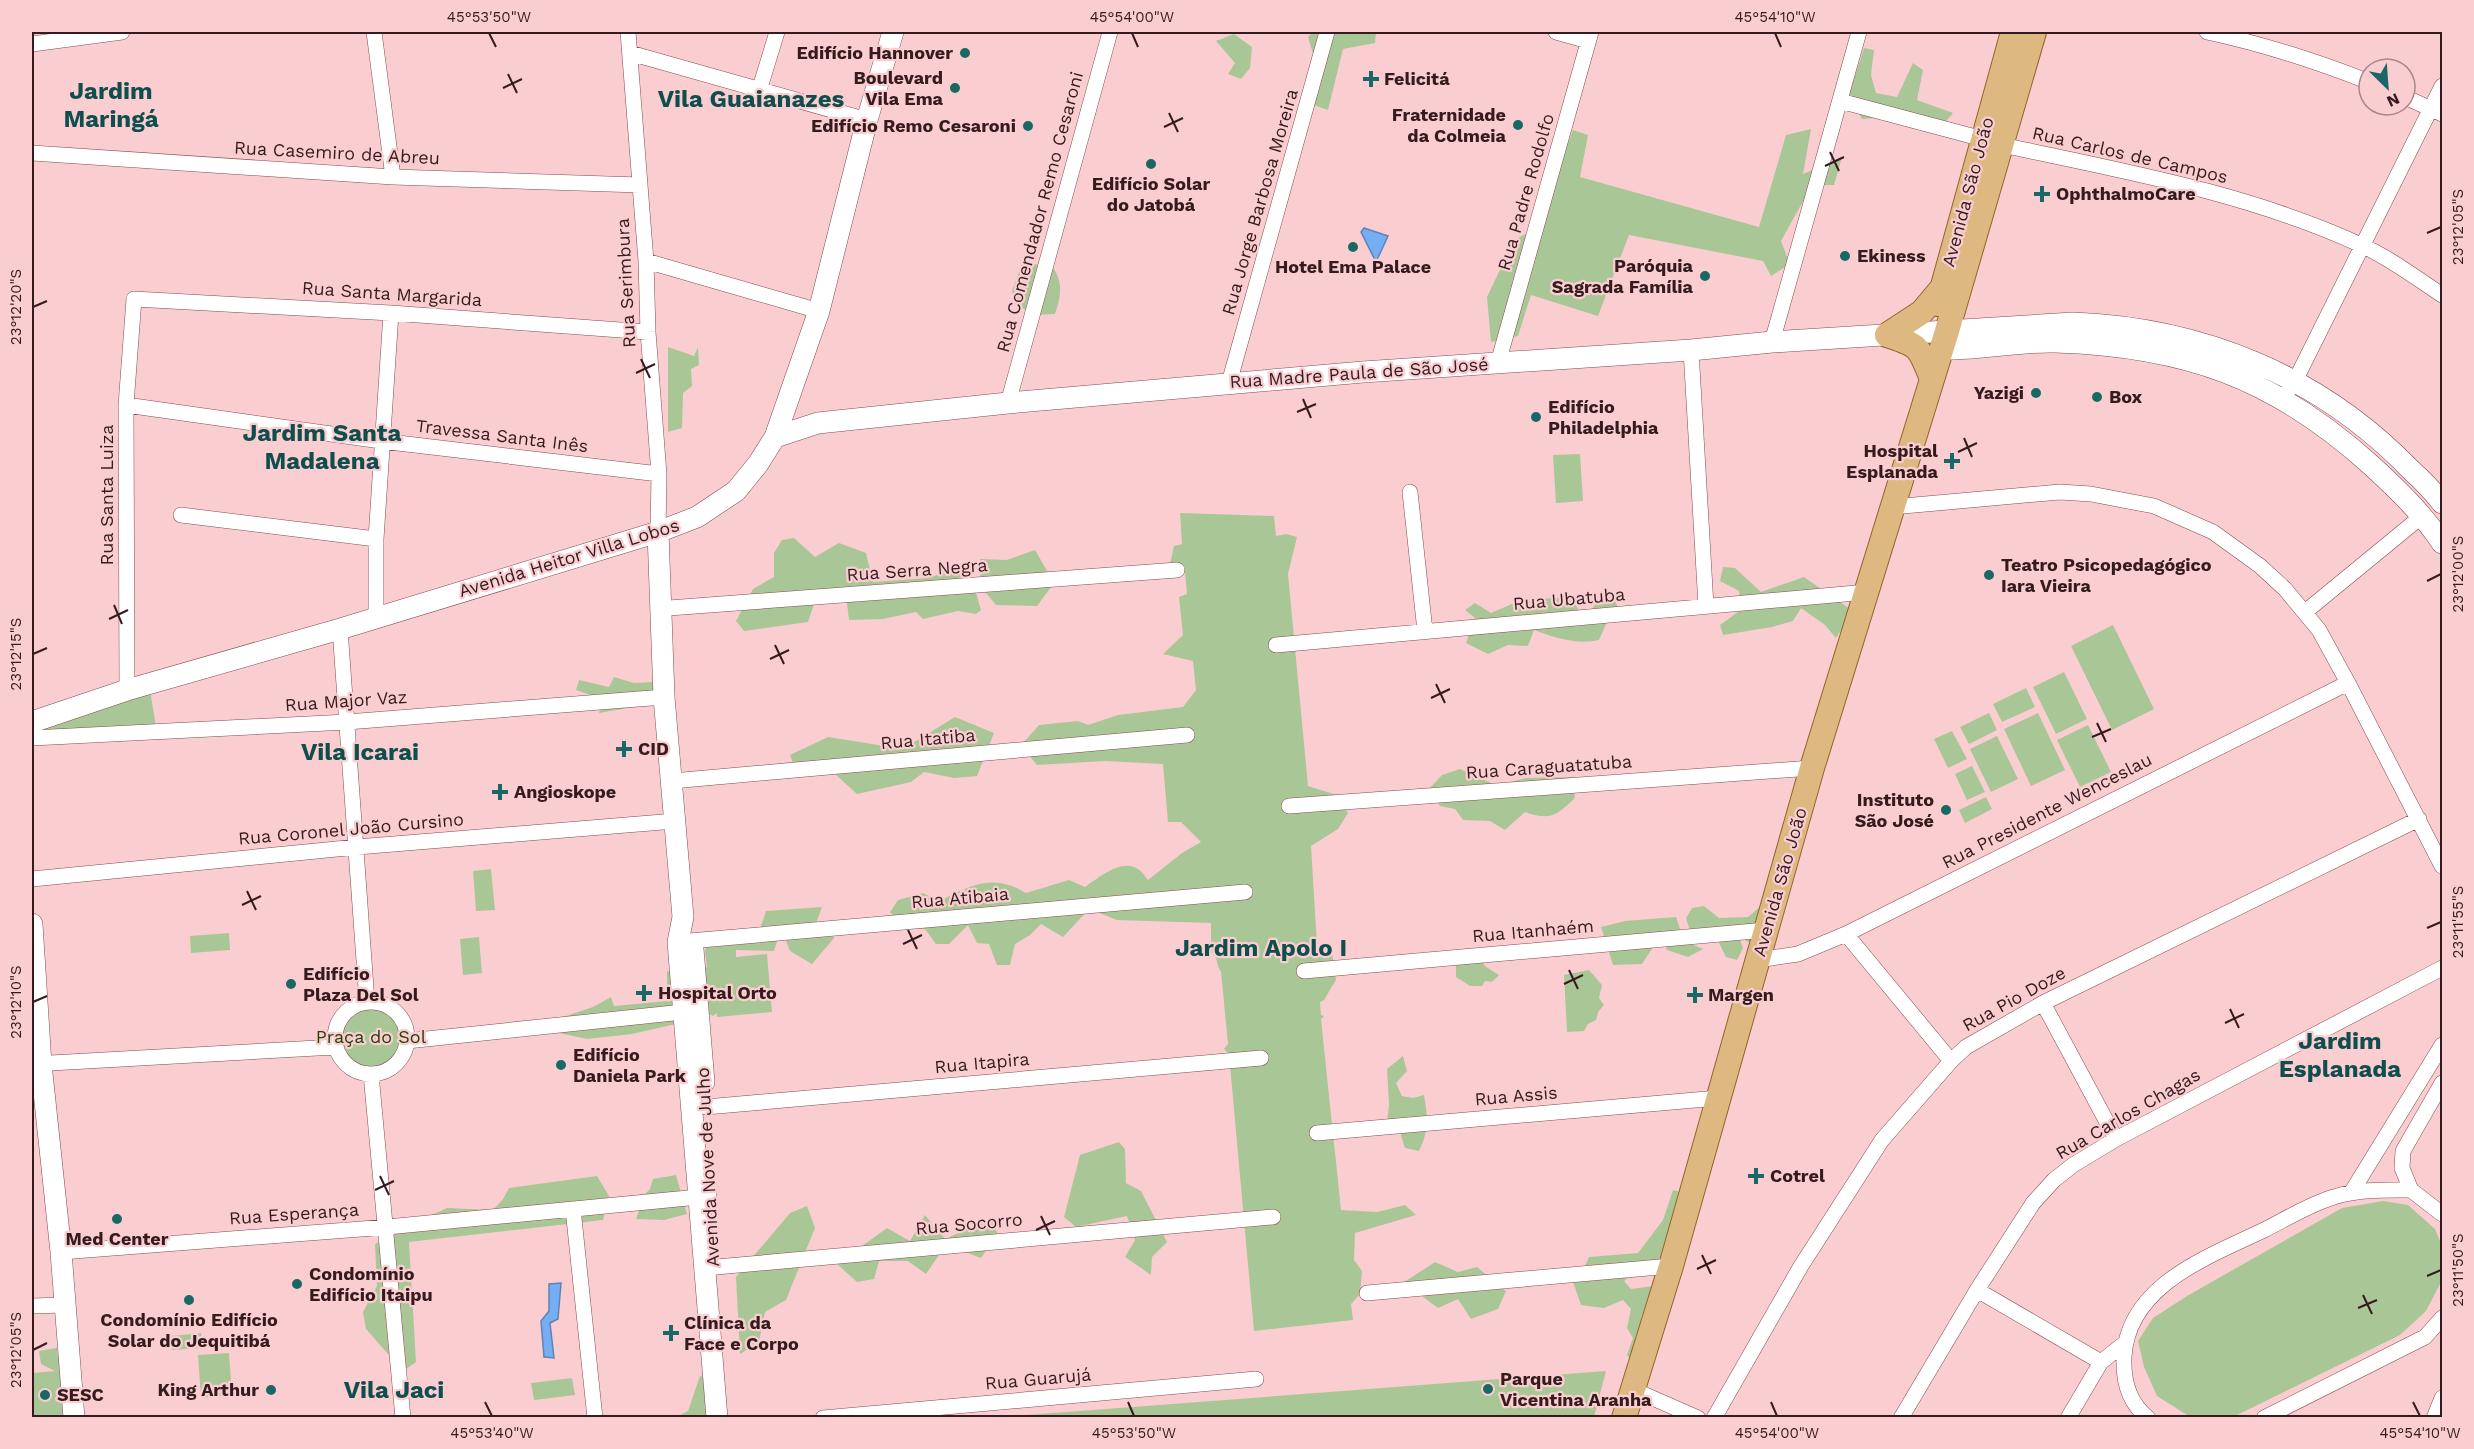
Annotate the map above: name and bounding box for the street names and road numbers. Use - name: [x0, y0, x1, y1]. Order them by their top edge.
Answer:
- street label: Rua Comendador Remo Cesaroni: [992, 69, 1087, 354]
- street label: Rua Jorge Barbosa Moreira: [1217, 86, 1302, 317]
- street label: Rua Padre Rodolfo: [1493, 111, 1558, 273]
- street label: Avenida São João: [1937, 115, 1998, 269]
- street label: Rua Carlos de Campos: [2030, 122, 2230, 187]
- street label: Rua Casemiro de Abreu: [234, 137, 440, 168]
- street label: Rua Serimbura: [612, 218, 639, 348]
- street label: Rua Santa Margarida: [301, 277, 483, 310]
- street label: Rua Madre Paula de São José: [1229, 353, 1489, 392]
- street label: Travessa Santa Inês: [415, 415, 589, 456]
- street label: Rua Santa Luiza: [96, 424, 117, 566]
- street label: Avenida Heitor Villa Lobos: [456, 514, 682, 601]
- street label: Rua Serra Negra: [846, 554, 988, 585]
- street label: Rua Ubatuba: [1512, 583, 1626, 614]
- street label: Rua Major Vaz: [284, 686, 408, 715]
- street label: Rua Itatiba: [880, 724, 976, 753]
- street label: Rua Presidente Wenceslau: [1938, 748, 2155, 873]
- street label: Rua Caraguatatuba: [1465, 750, 1633, 783]
- street label: Avenida São João: [1748, 805, 1811, 959]
- street label: Rua Coronel João Cursino: [237, 808, 465, 849]
- street label: Rua Atibaia: [910, 883, 1010, 912]
- street label: Rua Itanhaém: [1471, 915, 1595, 946]
- street label: Rua Pio Doze: [1958, 962, 2069, 1036]
- street label: Rua Itapira: [934, 1048, 1030, 1077]
- street label: Rua Carlos Chagas: [2052, 1064, 2204, 1164]
- street label: Avenida Nove de Julho: [692, 1067, 723, 1267]
- street label: Rua Assis: [1474, 1081, 1558, 1110]
- street label: Rua Esperança: [228, 1198, 360, 1229]
- street label: Rua Socorro: [915, 1208, 1023, 1239]
- street label: Rua Guarujá: [984, 1363, 1092, 1394]

